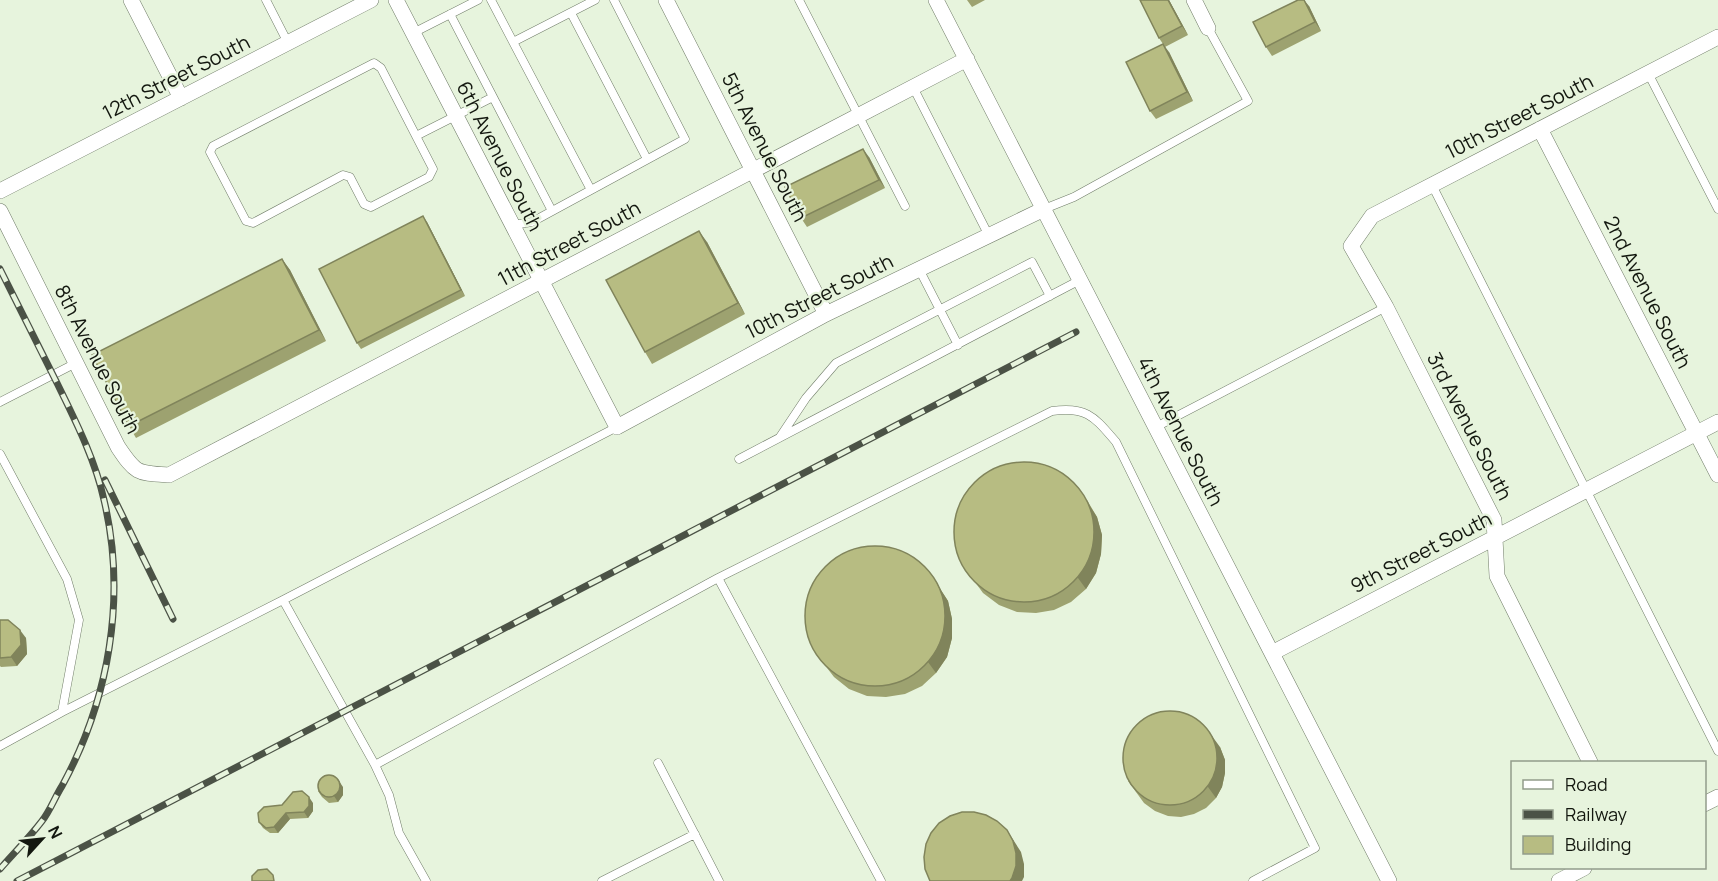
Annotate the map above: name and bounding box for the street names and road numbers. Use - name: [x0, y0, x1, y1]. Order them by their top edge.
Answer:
- street label: 12th Street South: [98, 28, 254, 126]
- street label: 10th Street South: [1440, 67, 1598, 165]
- street label: 5th Avenue South: [716, 68, 814, 226]
- street label: 6th Avenue South: [451, 76, 549, 236]
- street label: 11th Street South: [493, 194, 645, 292]
- street label: 2nd Avenue South: [1598, 211, 1698, 373]
- street label: 10th Street South: [740, 247, 898, 345]
- street label: 8th Avenue South: [49, 280, 147, 438]
- street label: 3rd Avenue South: [1421, 348, 1519, 504]
- street label: 4th Avenue South: [1132, 352, 1230, 510]
- street label: 9th Street South: [1346, 505, 1496, 599]

